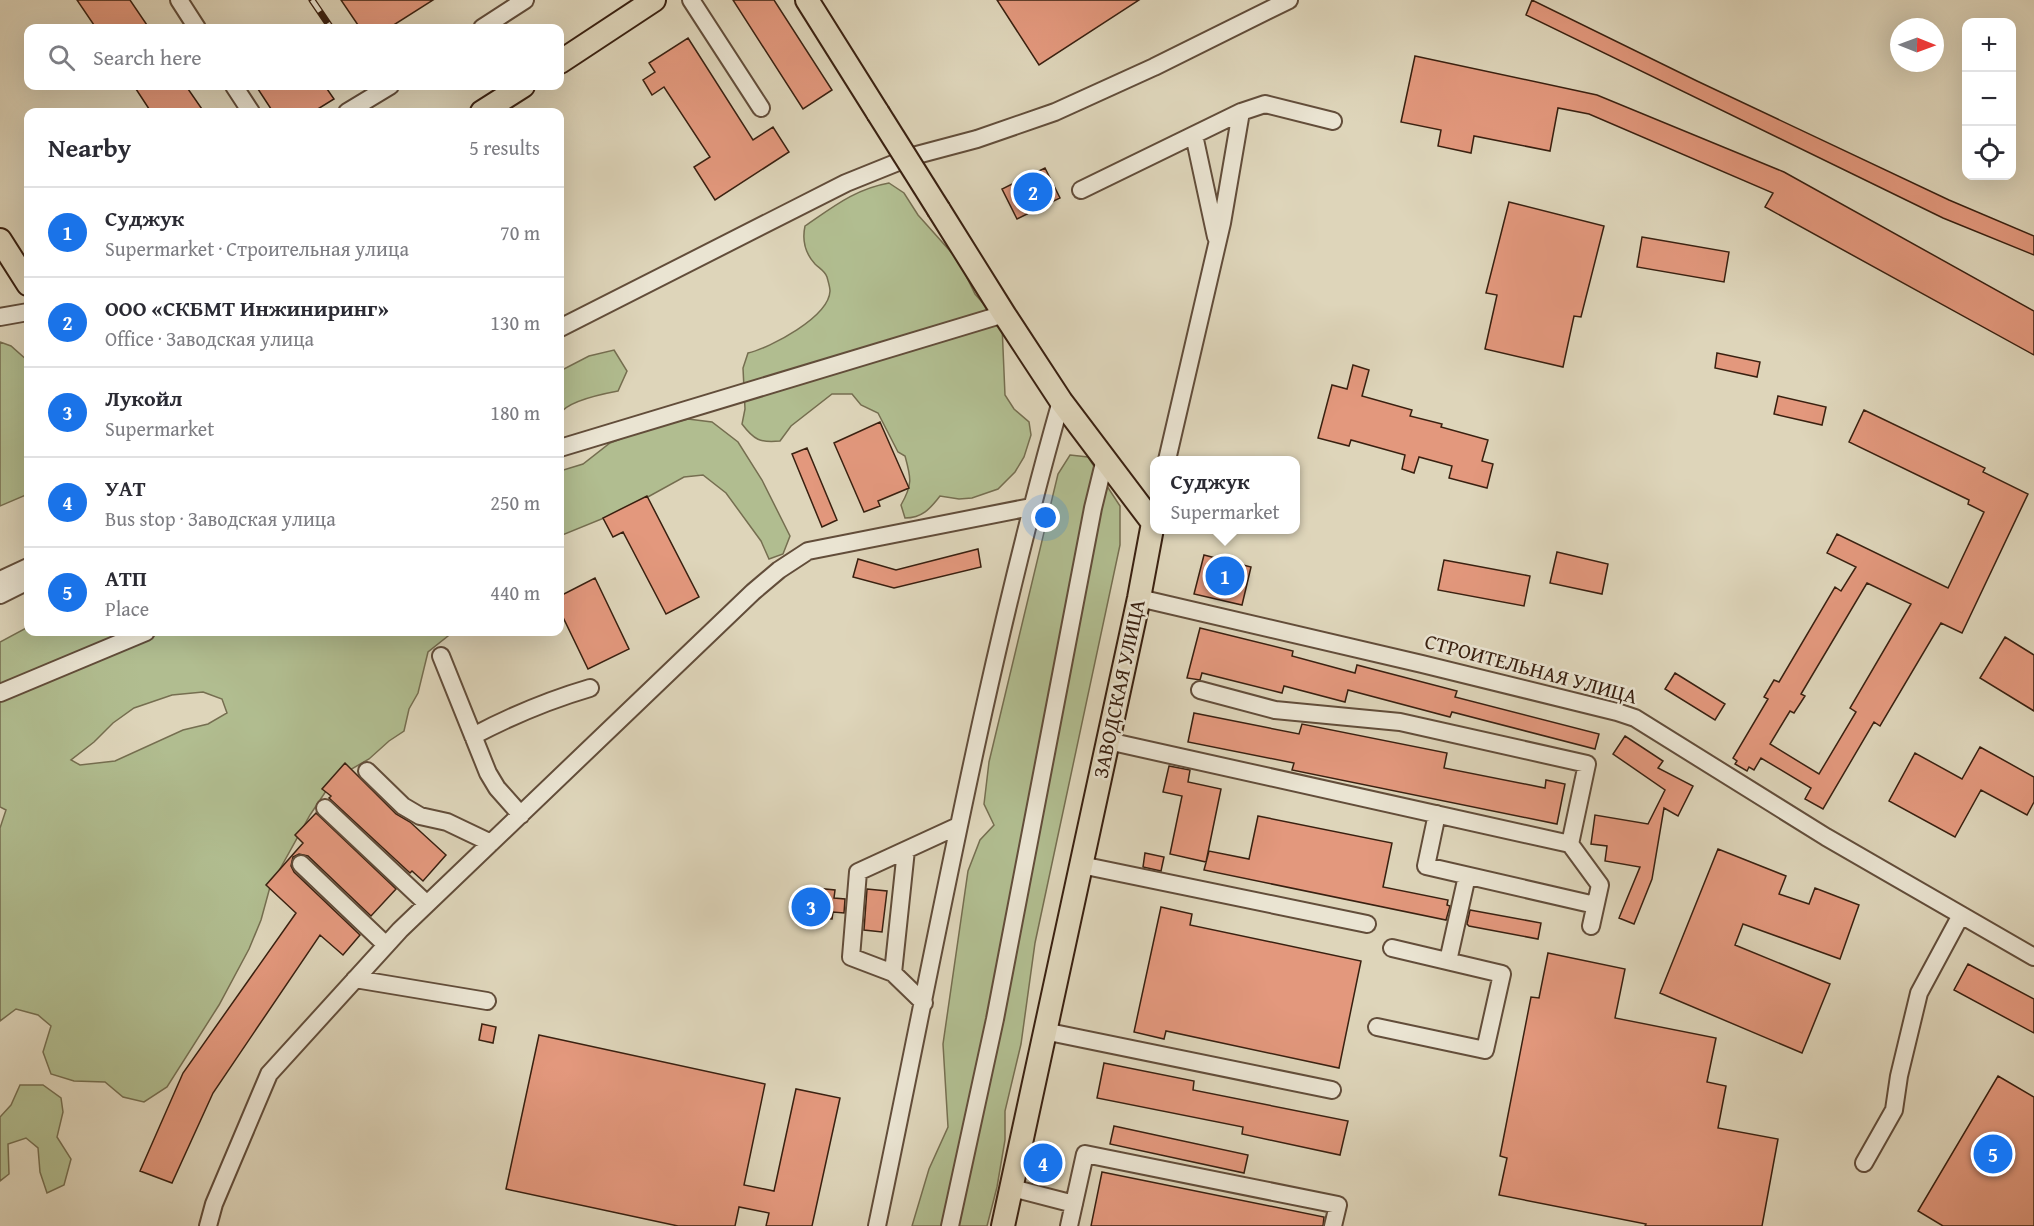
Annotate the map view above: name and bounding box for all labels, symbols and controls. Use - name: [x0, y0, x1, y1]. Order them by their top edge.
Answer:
- north arrow: [1890, 18, 1944, 72]
- map controls: [1962, 18, 2016, 180]
- button: +: [1962, 18, 2016, 72]
- search box: [24, 24, 564, 90]
- icon: search: [45, 41, 78, 74]
- text: Search here: [93, 41, 202, 73]
- button: −: [1962, 72, 2016, 126]
- button: locate: [1962, 126, 2016, 180]
- text: Nearby: [48, 128, 131, 167]
- text: 5 results: [469, 133, 540, 162]
- pin: 2: [1014, 170, 1052, 214]
- text: Суджук: [105, 202, 184, 234]
- text: 1: [62, 218, 73, 247]
- text: 70 m: [500, 218, 540, 247]
- text: Supermarket · Строительная улица: [105, 234, 409, 263]
- text: ООО «СКБМТ Инжиниринг»: [105, 292, 389, 324]
- text: 2: [62, 308, 73, 337]
- text: 130 m: [490, 308, 540, 337]
- text: Office · Заводская улица: [105, 324, 314, 353]
- text: Лукойл: [105, 382, 182, 414]
- text: 3: [62, 398, 73, 427]
- text: 180 m: [490, 398, 540, 427]
- text: Supermarket: [105, 414, 214, 443]
- popup: [1150, 456, 1300, 534]
- text: Суджук: [1170, 465, 1250, 497]
- text: УАТ: [105, 472, 146, 504]
- text: 4: [62, 488, 73, 517]
- text: 250 m: [490, 488, 540, 517]
- text: Supermarket: [1170, 497, 1280, 526]
- your location: [1031, 503, 1060, 532]
- text: Bus stop · Заводская улица: [105, 504, 336, 533]
- pin: 1: [1206, 554, 1244, 598]
- text: АТП: [105, 562, 147, 594]
- text: 5: [62, 578, 73, 607]
- text: 440 m: [490, 578, 540, 607]
- text: Place: [105, 594, 149, 623]
- street label: ЗАВОДСКАЯ УЛИЦА: [1084, 596, 1153, 781]
- street label: СТРОИТЕЛЬНАЯ УЛИЦА: [1421, 625, 1641, 712]
- pin: 3: [792, 884, 830, 930]
- pin: 5: [1974, 1132, 2012, 1176]
- pin: 4: [1024, 1140, 1062, 1186]

